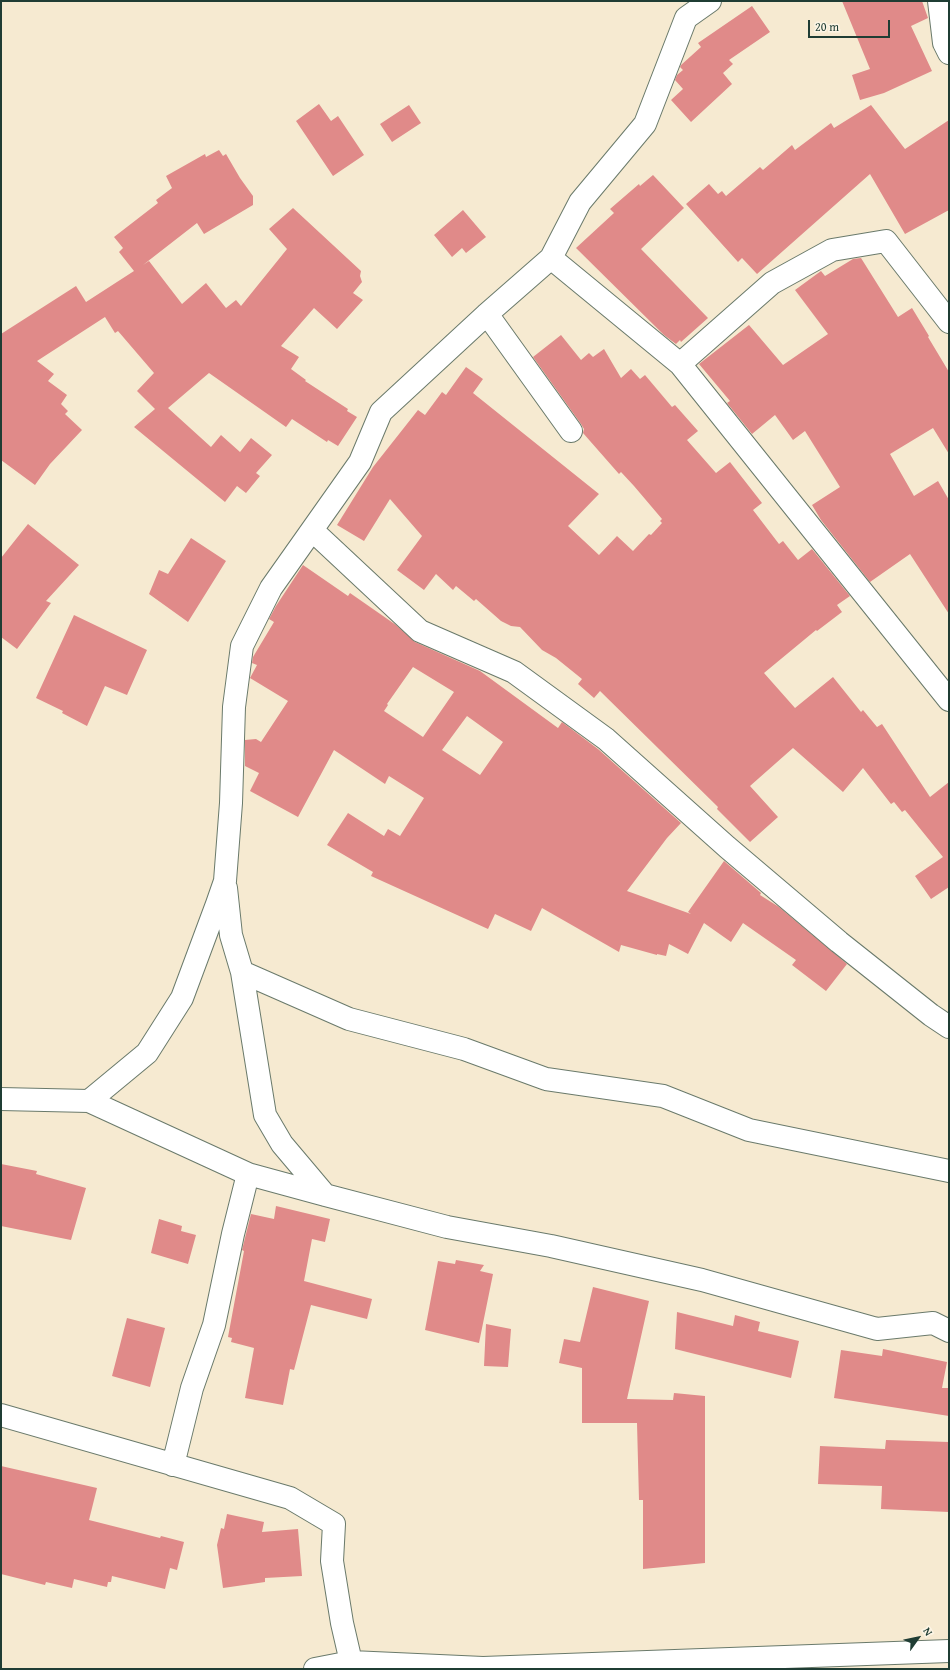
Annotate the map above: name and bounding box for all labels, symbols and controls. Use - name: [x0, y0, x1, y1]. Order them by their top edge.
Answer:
- scale bar: [810, 12, 892, 38]
- text: 20 m: [815, 18, 839, 35]
- north arrow: [898, 1618, 938, 1658]
- text: N: [919, 1624, 937, 1639]

